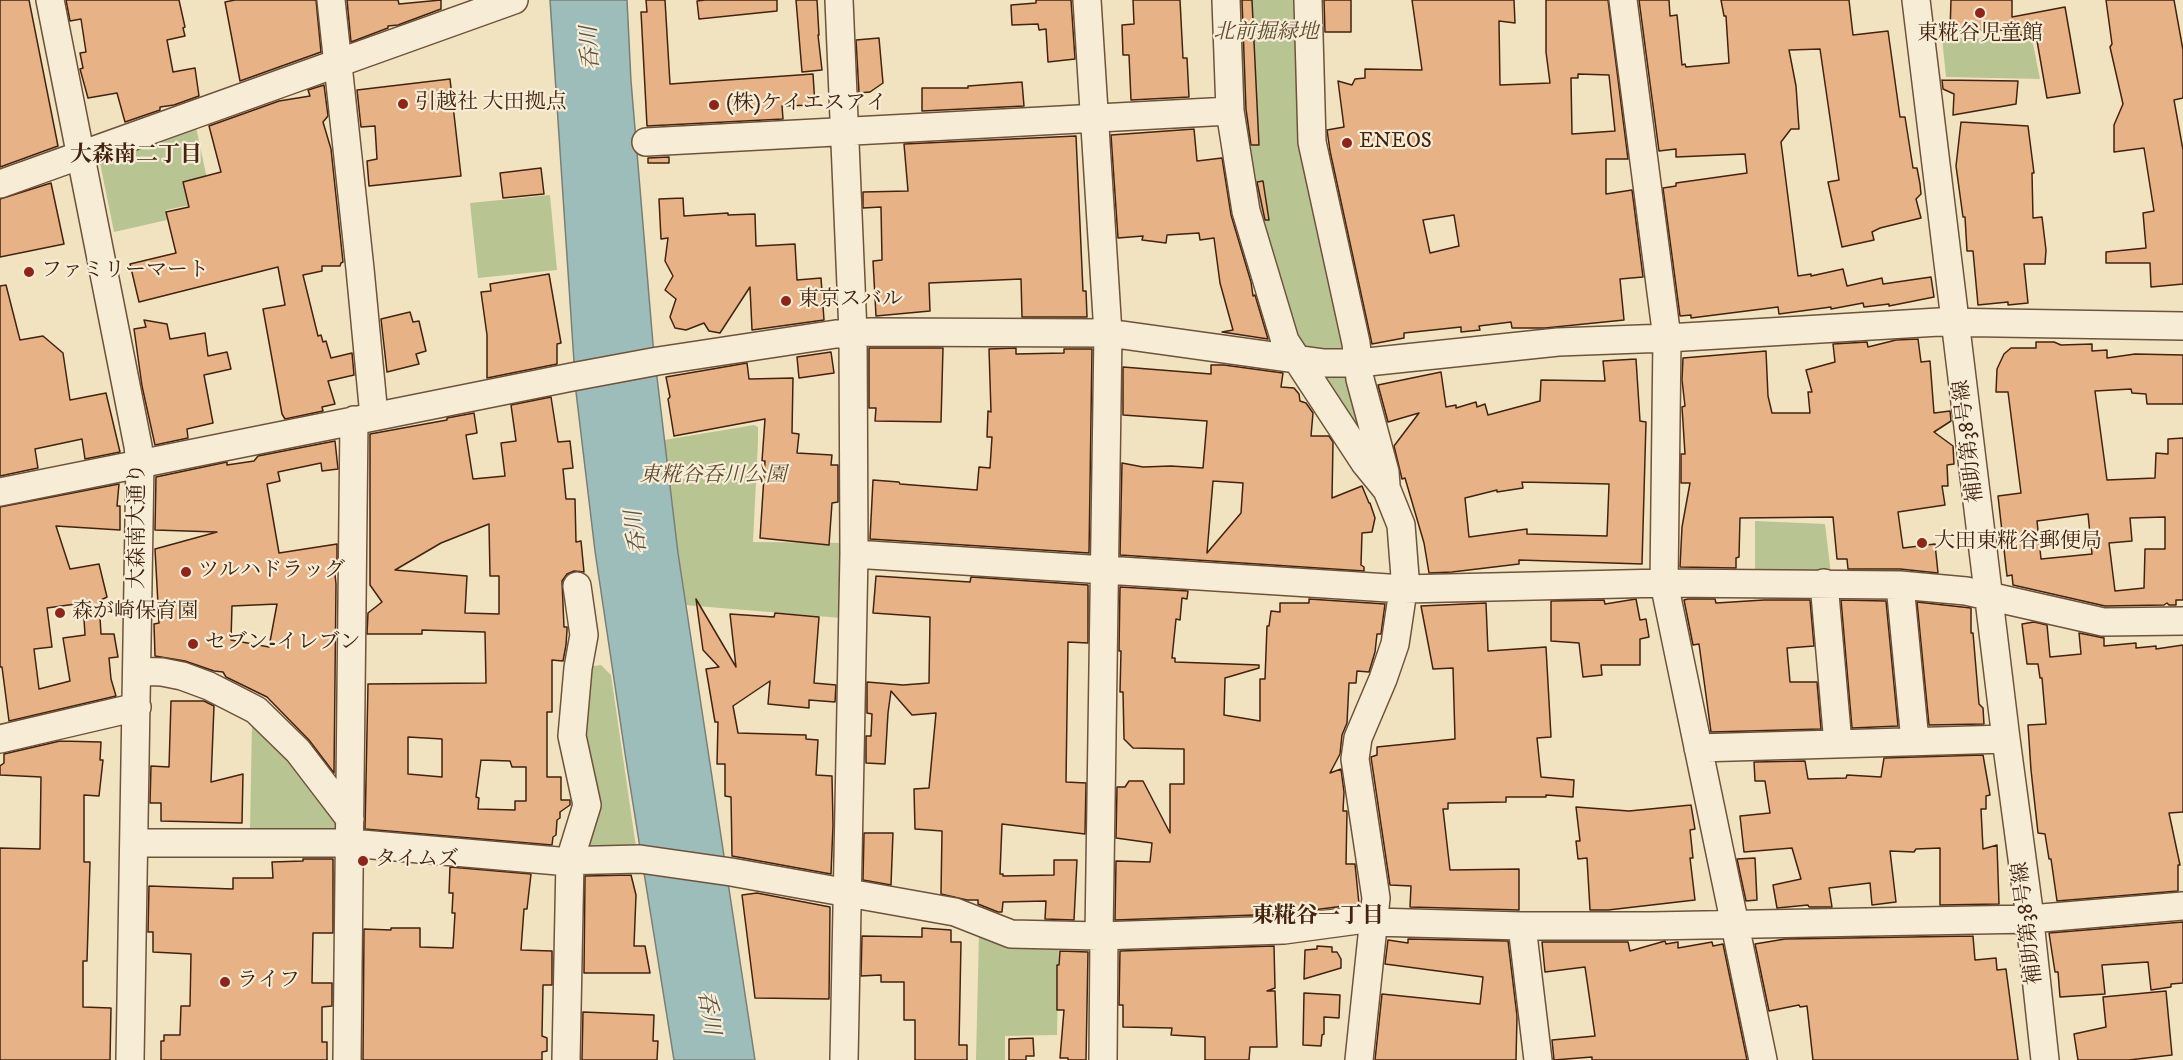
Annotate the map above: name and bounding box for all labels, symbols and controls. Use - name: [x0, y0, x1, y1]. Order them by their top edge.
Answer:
- marker: 東糀谷児童館: [1973, 6, 1987, 20]
- park label: 北前掘緑地: [1214, 21, 1318, 47]
- place label: 東糀谷児童館: [1917, 22, 2043, 48]
- water label: 呑川: [578, 25, 606, 71]
- place label: 引越社 大田拠点: [415, 91, 567, 117]
- place label: (株)ケイエスアイ: [726, 92, 887, 118]
- marker: 引越社 大田拠点: [396, 97, 410, 111]
- marker: (株)ケイエスアイ: [707, 98, 721, 112]
- place label: ENEOS: [1359, 130, 1432, 156]
- marker: ENEOS: [1340, 136, 1354, 150]
- district label: 大森南二丁目: [70, 143, 202, 169]
- place label: ファミリーマート: [41, 259, 209, 285]
- marker: ファミリーマート: [22, 265, 36, 279]
- place label: 東京スバル: [798, 288, 903, 314]
- marker: 東京スバル: [779, 294, 793, 308]
- street label: 補助第38号線: [1950, 378, 1990, 504]
- street label: 大森南大通り: [126, 463, 152, 589]
- park label: 東糀谷呑川公園: [640, 464, 786, 490]
- water label: 呑川: [622, 509, 654, 555]
- place label: 大田東糀谷郵便局: [1934, 530, 2102, 556]
- marker: 大田東糀谷郵便局: [1915, 536, 1929, 550]
- place label: ツルハドラッグ: [198, 559, 345, 585]
- marker: ツルハドラッグ: [179, 565, 193, 579]
- place label: 森が崎保育園: [72, 600, 198, 626]
- marker: 森が崎保育園: [53, 606, 67, 620]
- place label: セブン-イレブン: [205, 631, 361, 657]
- marker: セブン-イレブン: [186, 637, 200, 651]
- place label: タイムズ: [375, 848, 459, 874]
- marker: タイムズ: [356, 854, 370, 868]
- street label: 補助第38号線: [2009, 860, 2049, 986]
- district label: 東糀谷一丁目: [1252, 904, 1384, 930]
- place label: ライフ: [237, 969, 300, 995]
- marker: ライフ: [218, 975, 232, 989]
- water label: 呑川: [691, 989, 723, 1037]

